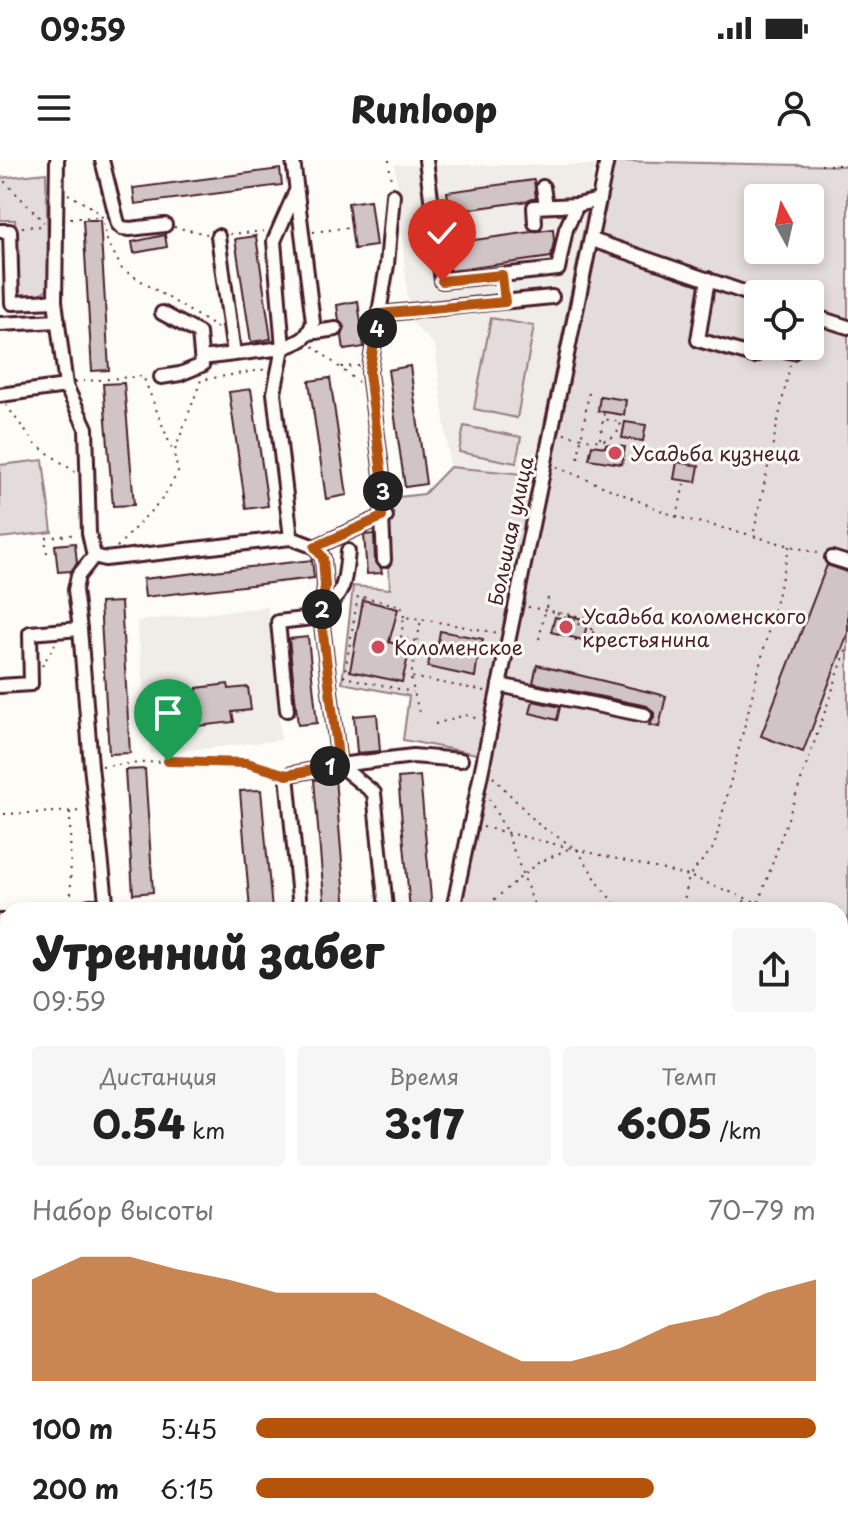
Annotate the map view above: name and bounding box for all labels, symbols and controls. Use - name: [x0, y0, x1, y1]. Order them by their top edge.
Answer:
- text: 09:59: [40, 6, 126, 51]
- text: Runloop: [351, 81, 497, 135]
- icon: menu: [32, 86, 76, 130]
- icon: person: [772, 86, 816, 130]
- north arrow: [744, 184, 824, 264]
- map controls: [744, 184, 824, 360]
- pin: [408, 199, 476, 281]
- icon: check: [420, 211, 464, 255]
- button: locate: [744, 280, 824, 360]
- pin: 4: [357, 308, 397, 348]
- text: 4: [370, 311, 384, 344]
- place label: Усадьба кузнеца: [631, 438, 801, 468]
- marker: Усадьба кузнеца: [606, 444, 624, 462]
- street label: Большая улица: [480, 453, 541, 608]
- pin: 3: [363, 471, 403, 511]
- text: 3: [376, 474, 390, 507]
- pin: 2: [302, 589, 342, 629]
- text: 2: [314, 592, 330, 625]
- place label: Усадьба коломенского крестьянина: [582, 601, 806, 654]
- marker: Усадьба коломенского крестьянина: [557, 618, 575, 636]
- place label: Коломенское: [394, 632, 523, 662]
- marker: Коломенское: [369, 638, 387, 656]
- pin: [134, 679, 202, 761]
- icon: arrive: [146, 691, 190, 735]
- pin: 1: [310, 746, 350, 786]
- text: 1: [325, 749, 335, 782]
- text: Утренний забег: [32, 918, 384, 984]
- button: share: [732, 928, 816, 1012]
- text: 09:59: [32, 981, 106, 1020]
- text: Дистанция: [100, 1059, 217, 1092]
- text: Время: [389, 1059, 459, 1092]
- text: Темп: [662, 1059, 717, 1092]
- text: 0.54: [92, 1092, 185, 1153]
- text: 3:17: [384, 1092, 464, 1153]
- text: 6:05: [617, 1092, 712, 1153]
- text: km: [185, 1113, 225, 1146]
- text: /km: [712, 1113, 762, 1146]
- text: Набор высоты: [32, 1190, 214, 1229]
- text: 70–79 m: [708, 1190, 816, 1229]
- text: 100 m: [32, 1409, 113, 1448]
- text: 5:45: [160, 1409, 217, 1448]
- text: 200 m: [32, 1469, 119, 1508]
- text: 6:15: [160, 1469, 214, 1508]

